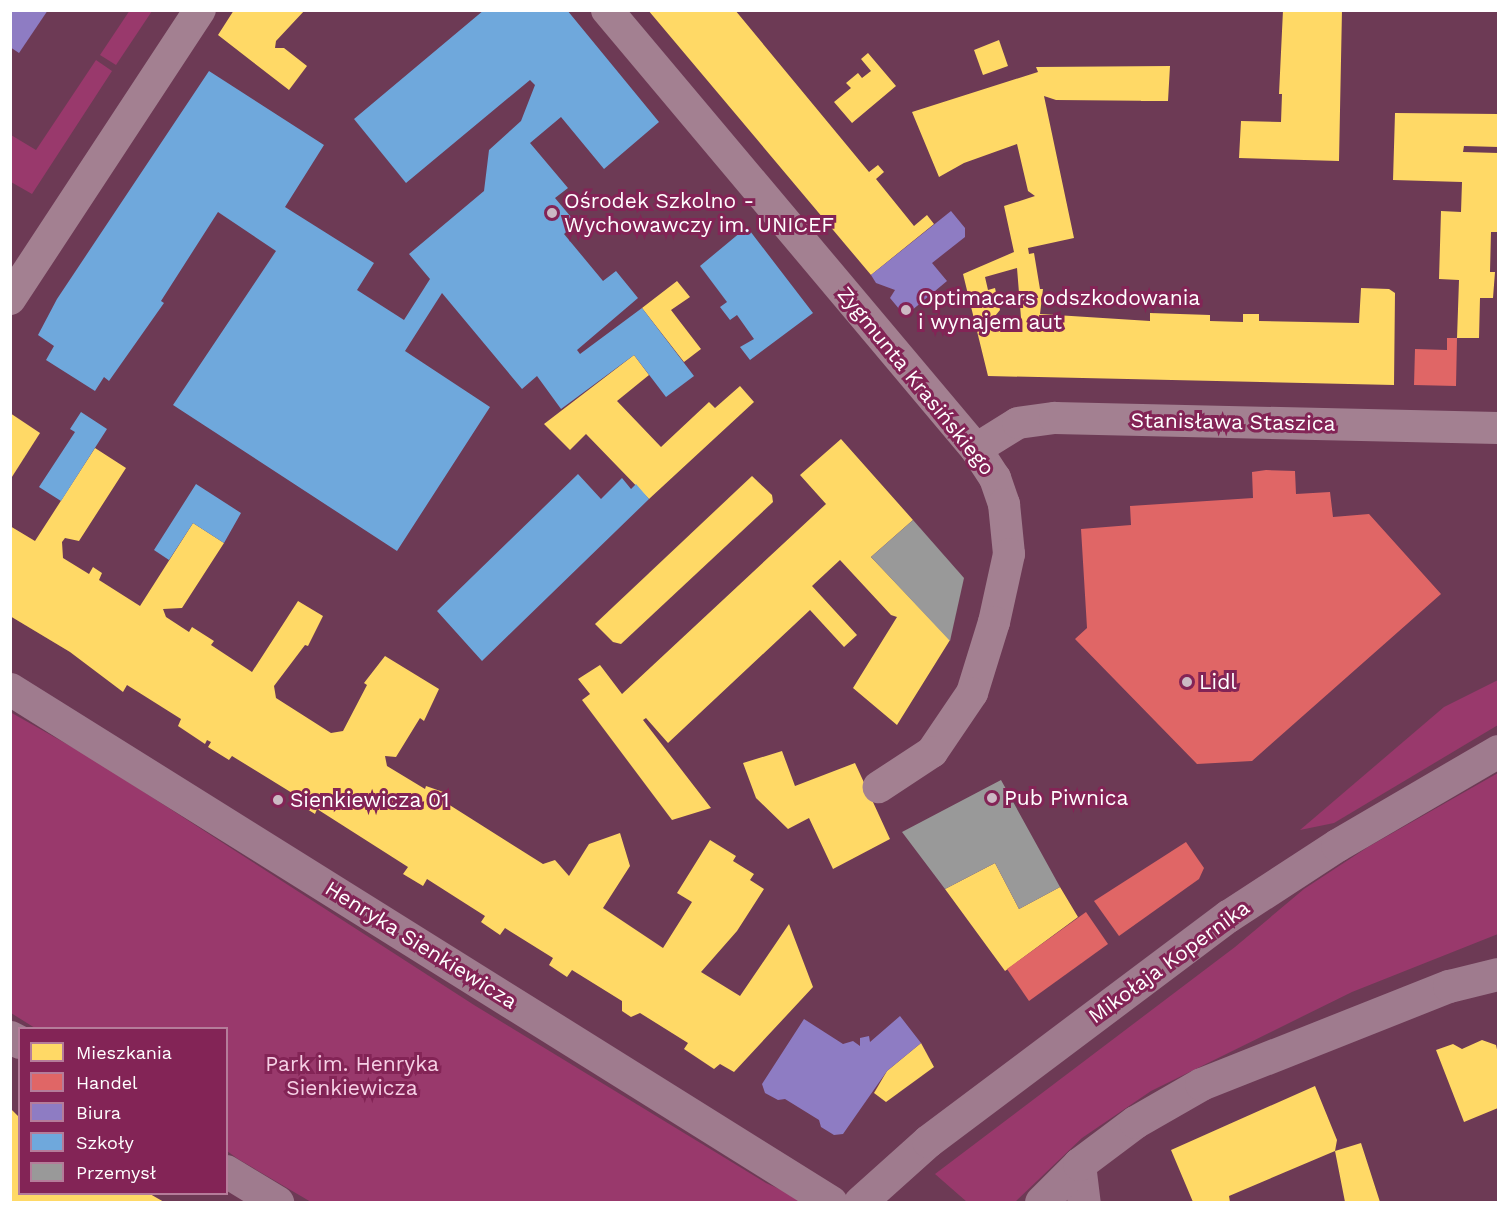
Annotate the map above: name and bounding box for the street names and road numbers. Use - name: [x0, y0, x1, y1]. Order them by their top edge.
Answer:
- street label: Zygmunta Krasińskiego: [832, 281, 1000, 481]
- street label: Stanisława Staszica: [1130, 408, 1336, 436]
- street label: Henryka Sienkiewicza: [320, 876, 522, 1014]
- street label: Mikołaja Kopernika: [1083, 895, 1255, 1029]

